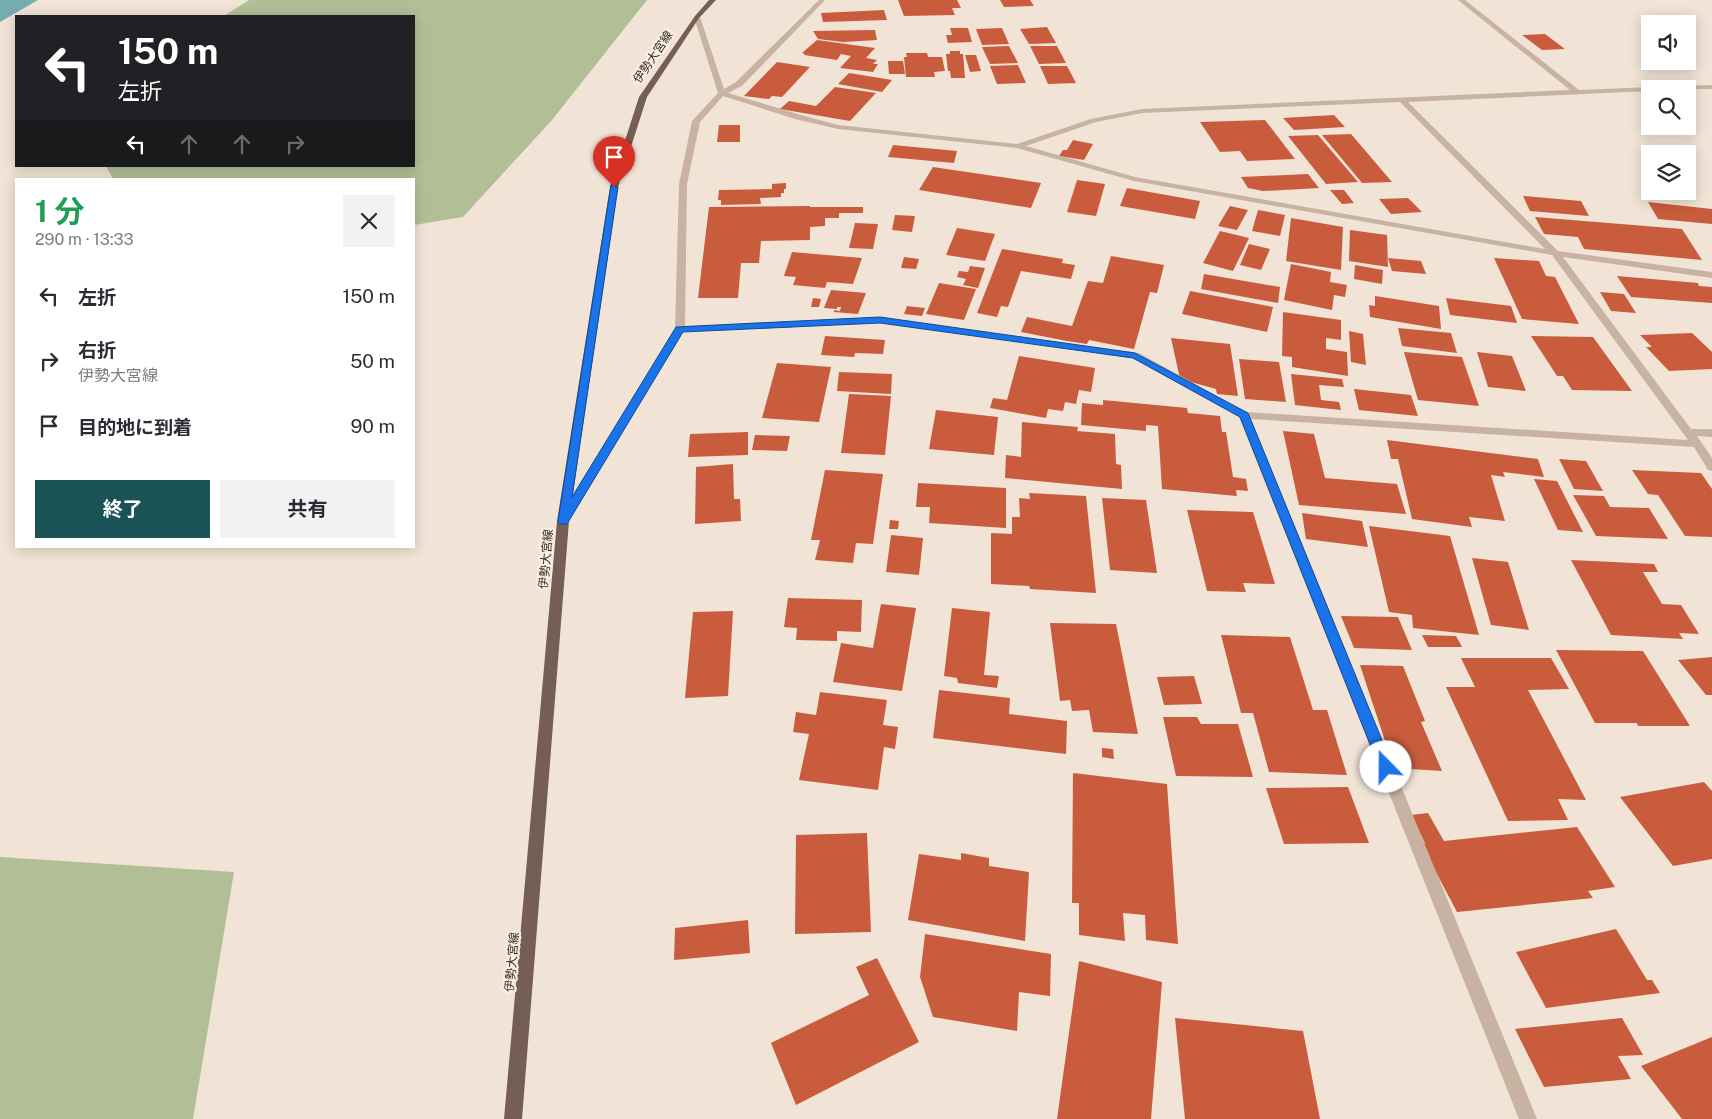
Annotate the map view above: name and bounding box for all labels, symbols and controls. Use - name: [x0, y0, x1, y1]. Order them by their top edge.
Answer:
- map controls: [1641, 15, 1696, 200]
- button: sound: [1641, 15, 1696, 70]
- street label: 伊勢大宮線: [630, 28, 676, 86]
- text: 150 m: [118, 31, 218, 72]
- icon: left: [35, 35, 100, 100]
- text: 左折: [118, 78, 162, 104]
- button: search: [1641, 80, 1696, 135]
- icon: left: [122, 130, 150, 158]
- icon: ahead: [175, 130, 203, 158]
- icon: ahead: [228, 130, 256, 158]
- icon: right: [281, 130, 309, 158]
- pin: [593, 136, 635, 187]
- icon: arrive: [600, 143, 628, 171]
- button: layers: [1641, 145, 1696, 200]
- text: 1 分: [35, 193, 85, 229]
- button: close: [343, 195, 395, 247]
- text: 290 m · 13:33: [35, 230, 134, 249]
- icon: left: [35, 282, 63, 310]
- text: 150 m: [342, 285, 395, 307]
- text: 左折: [78, 286, 116, 308]
- text: 右折: [78, 339, 116, 361]
- icon: right: [35, 347, 63, 375]
- text: 50 m: [350, 350, 395, 372]
- text: 伊勢大宮線: [78, 366, 158, 385]
- icon: arrive: [35, 412, 63, 440]
- text: 90 m: [351, 415, 395, 437]
- text: 目的地に到着: [78, 416, 192, 438]
- button: 終了: [35, 480, 210, 538]
- button: 共有: [220, 480, 395, 538]
- street label: 伊勢大宮線: [536, 528, 556, 590]
- position arrow: [1359, 740, 1411, 792]
- street label: 伊勢大宮線: [502, 931, 522, 993]

